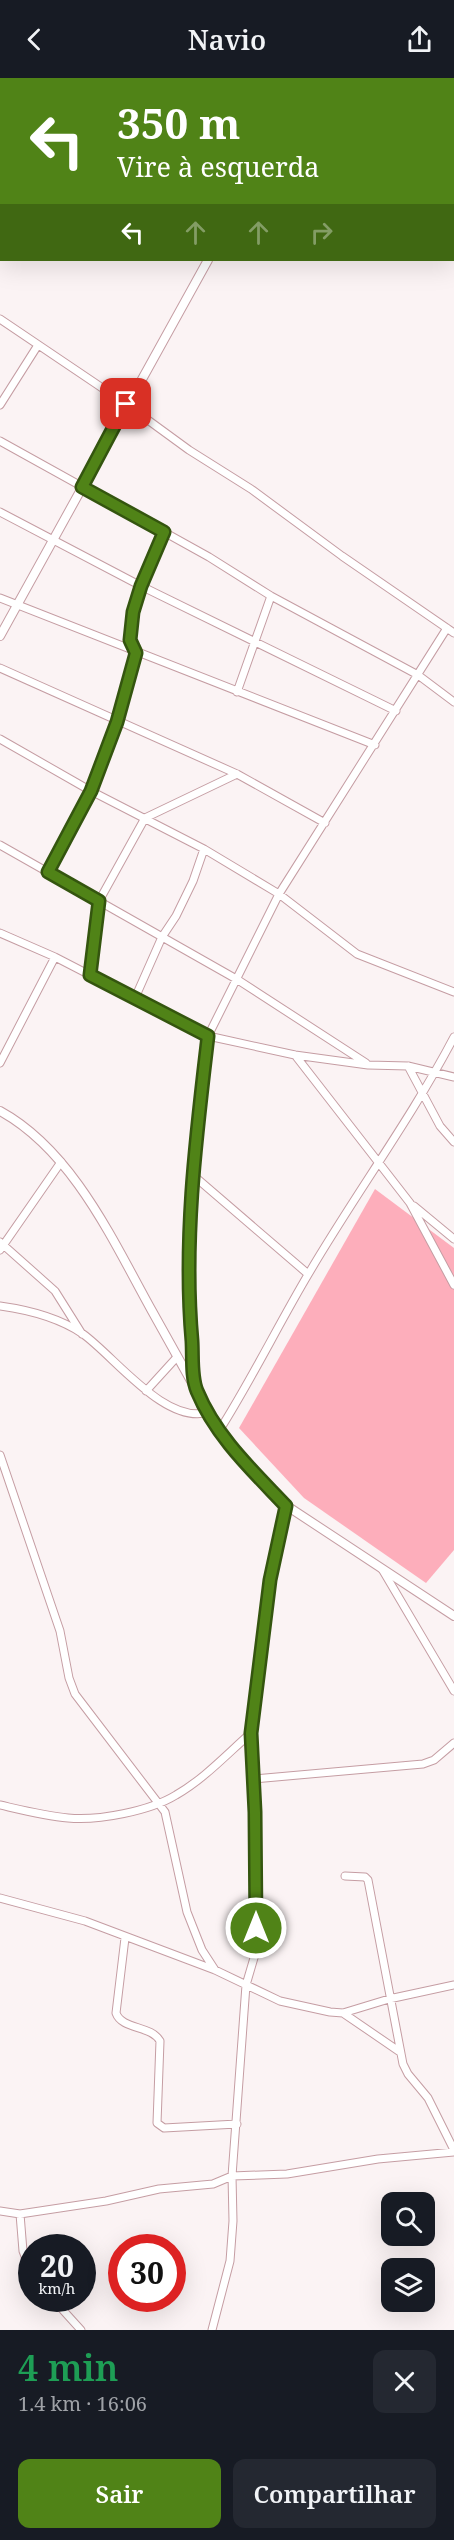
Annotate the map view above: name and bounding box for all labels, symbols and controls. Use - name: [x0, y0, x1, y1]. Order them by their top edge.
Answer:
- text: Navio: [188, 21, 266, 58]
- icon: back: [18, 23, 51, 56]
- icon: share: [403, 23, 436, 56]
- text: 350 m: [117, 94, 241, 151]
- icon: left: [18, 102, 96, 180]
- text: Vire à esquerda: [117, 148, 320, 185]
- icon: left: [116, 216, 149, 249]
- icon: ahead: [179, 216, 212, 249]
- icon: ahead: [242, 216, 275, 249]
- icon: right: [305, 216, 338, 249]
- pin: [100, 378, 151, 429]
- icon: arrive: [109, 387, 142, 420]
- position arrow: [224, 1896, 288, 1960]
- map controls: [381, 2192, 435, 2312]
- button: search: [381, 2192, 435, 2246]
- speed limit sign: 30: [108, 2234, 186, 2312]
- text: 20: [40, 2245, 74, 2286]
- button: layers: [381, 2258, 435, 2312]
- text: km/h: [39, 2278, 75, 2298]
- text: 4 min: [18, 2343, 119, 2392]
- button: close: [373, 2350, 436, 2413]
- text: 1.4 km · 16:06: [18, 2390, 147, 2417]
- button: Sair: [18, 2459, 221, 2528]
- button: Compartilhar: [233, 2459, 436, 2528]

